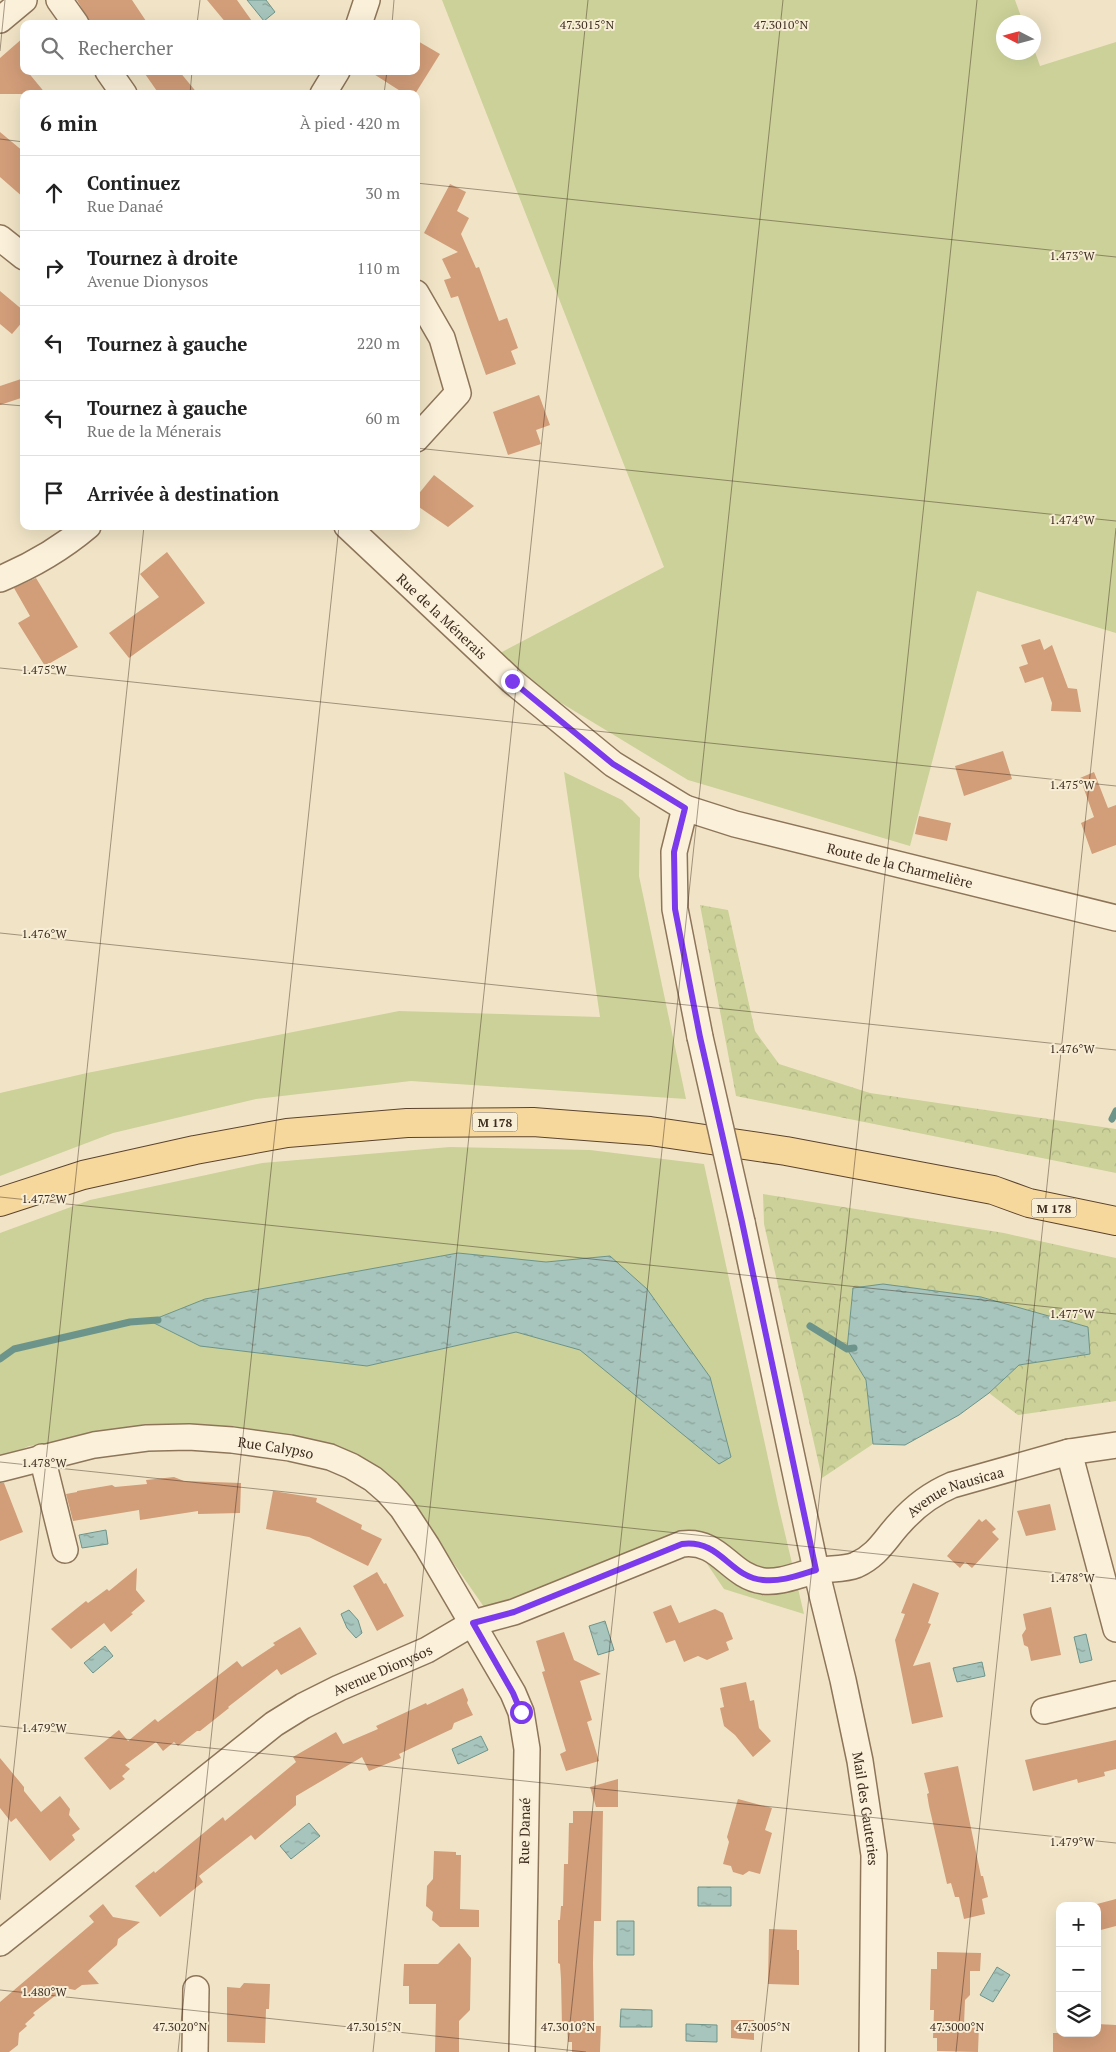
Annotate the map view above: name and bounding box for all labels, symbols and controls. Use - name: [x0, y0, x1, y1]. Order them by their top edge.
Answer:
- north arrow: [996, 15, 1041, 60]
- text: 47.3015°N: [560, 17, 614, 32]
- text: 47.3010°N: [754, 17, 808, 32]
- search box: [20, 20, 420, 75]
- icon: search: [38, 34, 66, 62]
- text: Rechercher: [78, 35, 173, 60]
- text: 6 min: [40, 109, 97, 137]
- text: À pied · 420 m: [300, 112, 400, 134]
- text: Continuez: [87, 170, 180, 195]
- icon: ahead: [40, 179, 68, 207]
- text: 30 m: [365, 182, 400, 204]
- text: Rue Danaé: [87, 195, 163, 217]
- text: Tournez à droite: [87, 245, 238, 270]
- text: 1.473°W: [1049, 248, 1095, 263]
- icon: right: [40, 254, 68, 282]
- text: 110 m: [357, 257, 400, 279]
- text: Avenue Dionysos: [87, 270, 209, 292]
- icon: left: [40, 329, 68, 357]
- text: Tournez à gauche: [87, 331, 248, 356]
- text: 220 m: [357, 332, 400, 354]
- text: Tournez à gauche: [87, 395, 248, 420]
- icon: left: [40, 404, 68, 432]
- text: 60 m: [365, 407, 400, 429]
- text: Rue de la Ménerais: [87, 420, 221, 442]
- icon: arrive: [40, 479, 68, 507]
- text: Arrivée à destination: [87, 481, 279, 506]
- text: 1.474°W: [1049, 512, 1095, 527]
- street label: Rue de la Ménerais: [393, 568, 492, 663]
- text: 1.475°W: [21, 662, 67, 677]
- route end: [501, 670, 524, 693]
- text: 1.475°W: [1049, 777, 1095, 792]
- street label: Route de la Charmelière: [825, 838, 975, 892]
- text: 1.476°W: [21, 926, 67, 941]
- text: 1.476°W: [1049, 1041, 1095, 1056]
- road number: M 178: [472, 1112, 518, 1132]
- text: 1.477°W: [21, 1191, 67, 1206]
- road number: M 178: [1032, 1198, 1076, 1218]
- text: 1.477°W: [1049, 1306, 1095, 1321]
- street label: Rue Calypso: [237, 1431, 316, 1463]
- text: 1.478°W: [21, 1455, 67, 1470]
- street label: Avenue Nausicaa: [902, 1461, 1006, 1521]
- text: 1.478°W: [1049, 1570, 1095, 1585]
- street label: Avenue Dionysos: [329, 1640, 435, 1699]
- route start: [510, 1701, 533, 1724]
- text: 1.479°W: [21, 1720, 67, 1735]
- street label: Mail des Gauteries: [849, 1750, 884, 1866]
- street label: Rue Danaé: [514, 1797, 534, 1865]
- text: 1.479°W: [1049, 1834, 1095, 1849]
- map controls: [1056, 1902, 1101, 2037]
- button: +: [1056, 1902, 1101, 1947]
- button: −: [1056, 1947, 1101, 1992]
- text: 1.480°W: [21, 1984, 67, 1999]
- button: layers: [1056, 1992, 1101, 2037]
- text: 47.3020°N: [153, 2019, 207, 2034]
- text: 47.3015°N: [347, 2019, 401, 2034]
- text: 47.3010°N: [541, 2019, 595, 2034]
- text: 47.3005°N: [736, 2019, 790, 2034]
- text: 47.3000°N: [930, 2019, 984, 2034]

